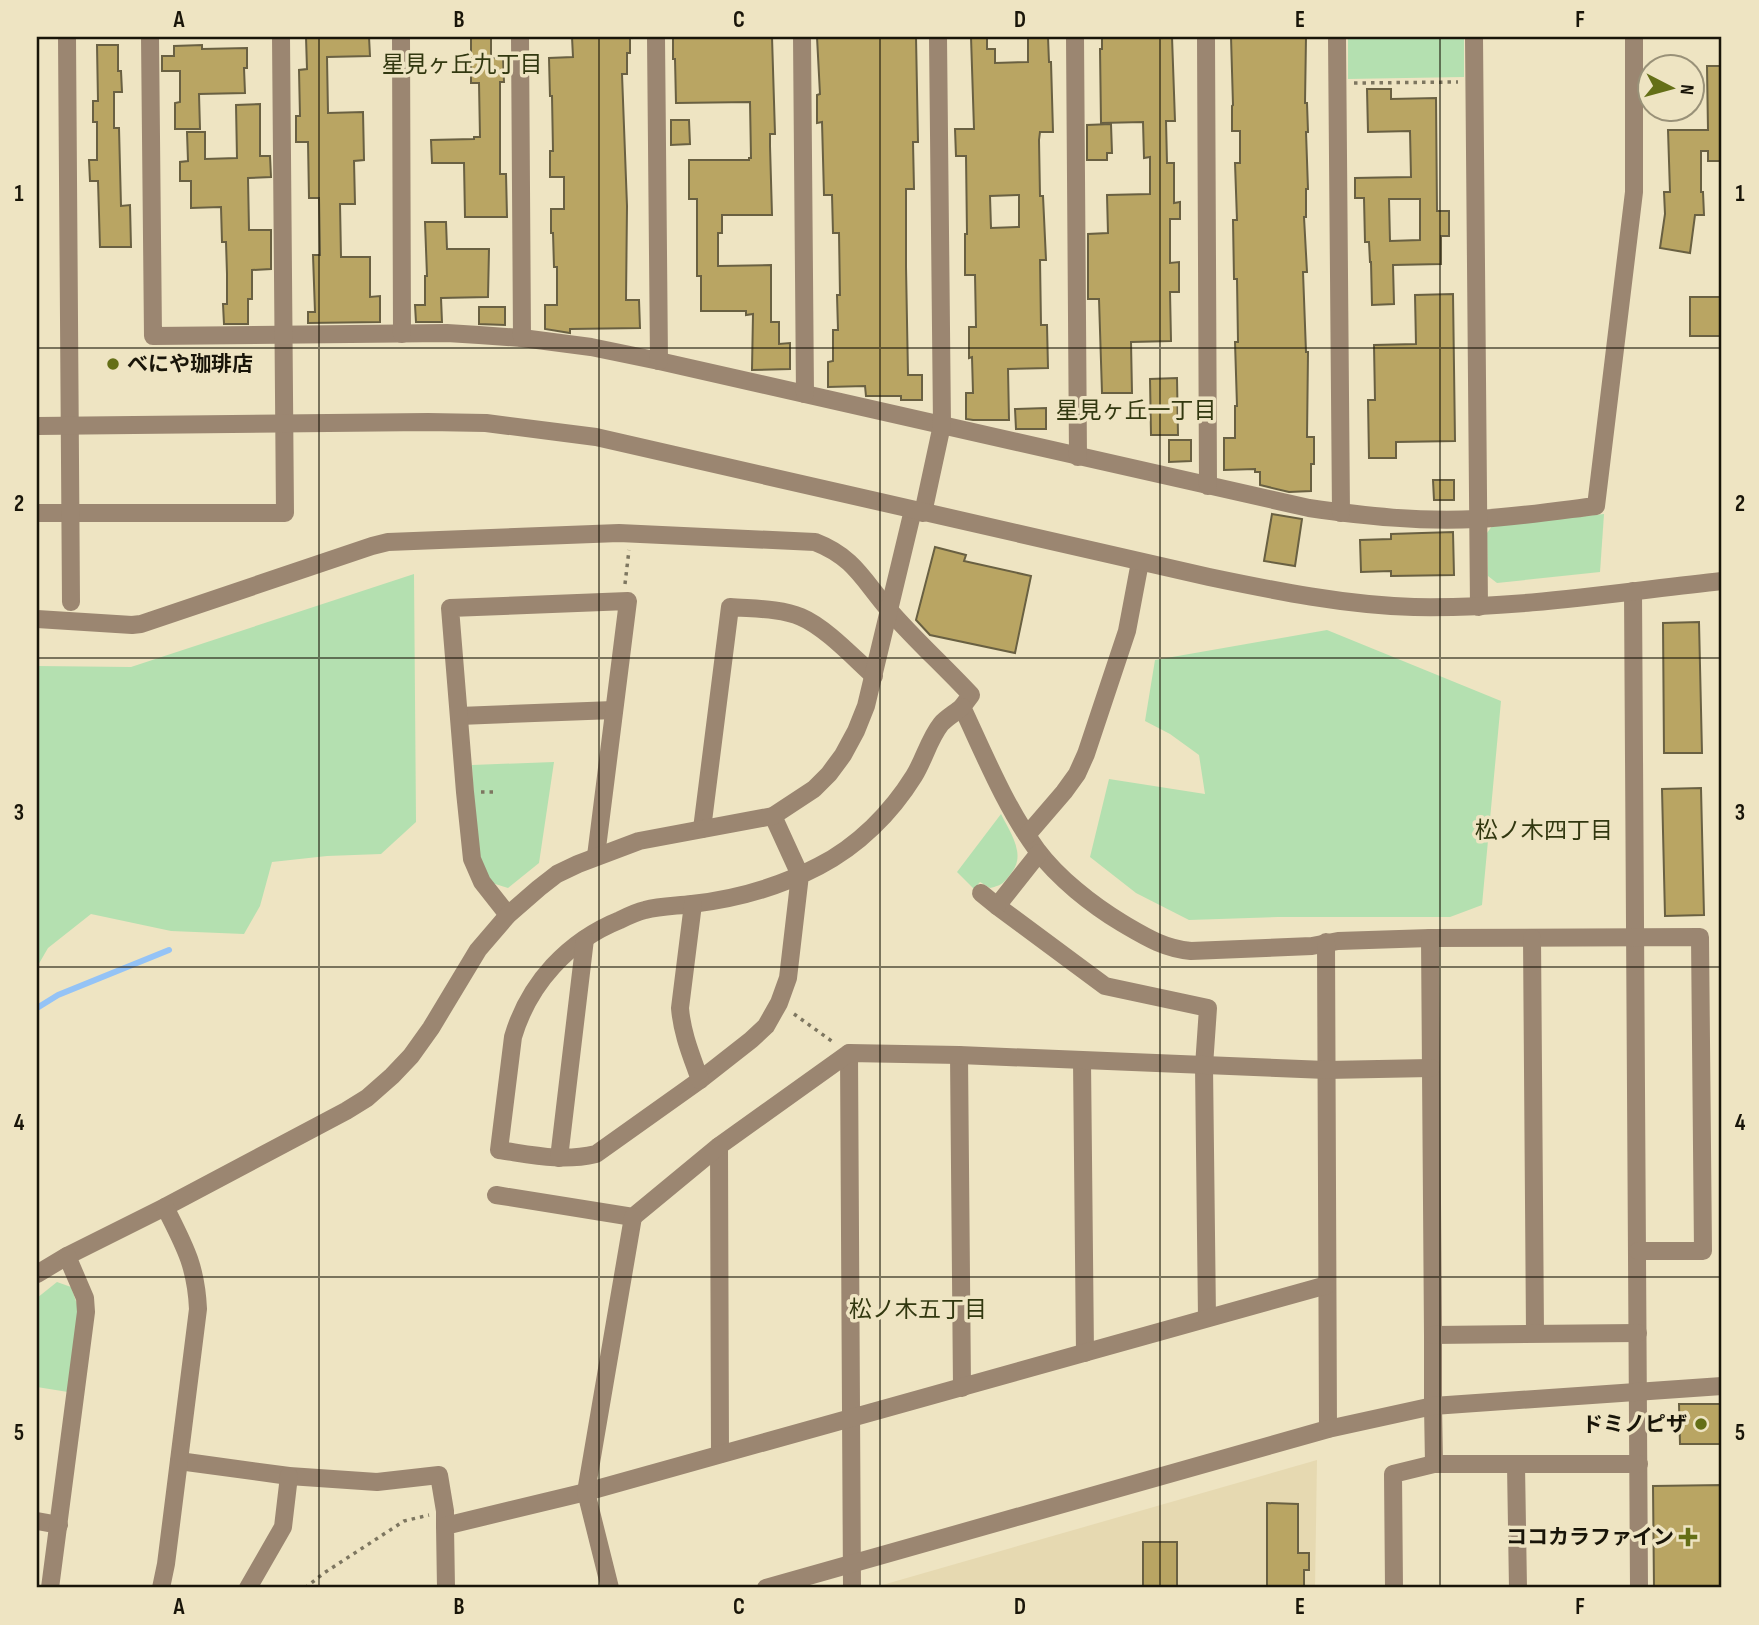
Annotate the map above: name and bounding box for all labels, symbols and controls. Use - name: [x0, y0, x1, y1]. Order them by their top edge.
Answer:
- text: A: [173, 6, 186, 34]
- text: B: [454, 6, 465, 34]
- text: C: [733, 6, 745, 34]
- text: D: [1014, 6, 1026, 34]
- text: E: [1295, 6, 1305, 34]
- text: F: [1575, 6, 1585, 34]
- district label: 星見ヶ丘九丁目: [382, 51, 543, 79]
- north arrow: [1636, 52, 1706, 122]
- text: N: [1674, 83, 1698, 96]
- text: 1: [14, 180, 24, 208]
- text: 1: [1735, 180, 1745, 208]
- place label: べにや珈琲店: [127, 352, 253, 377]
- marker: べにや珈琲店: [105, 356, 121, 372]
- district label: 星見ヶ丘一丁目: [1056, 397, 1217, 425]
- text: 2: [14, 490, 24, 518]
- text: 2: [1735, 490, 1745, 518]
- text: 3: [14, 799, 24, 827]
- text: 3: [1735, 799, 1745, 827]
- district label: 松ノ木四丁目: [1475, 817, 1613, 845]
- text: 4: [14, 1109, 25, 1137]
- text: 4: [1735, 1109, 1746, 1137]
- district label: 松ノ木五丁目: [849, 1296, 987, 1324]
- place label: ドミノピザ: [1582, 1412, 1687, 1437]
- marker: ドミノピザ: [1693, 1416, 1709, 1432]
- text: 5: [14, 1419, 24, 1447]
- text: 5: [1735, 1419, 1745, 1447]
- place label: ココカラファイン: [1506, 1525, 1674, 1550]
- marker: ココカラファイン: [1680, 1529, 1696, 1545]
- text: A: [173, 1593, 186, 1621]
- text: B: [454, 1593, 465, 1621]
- text: C: [733, 1593, 745, 1621]
- text: D: [1014, 1593, 1026, 1621]
- text: E: [1295, 1593, 1305, 1621]
- text: F: [1575, 1593, 1585, 1621]

